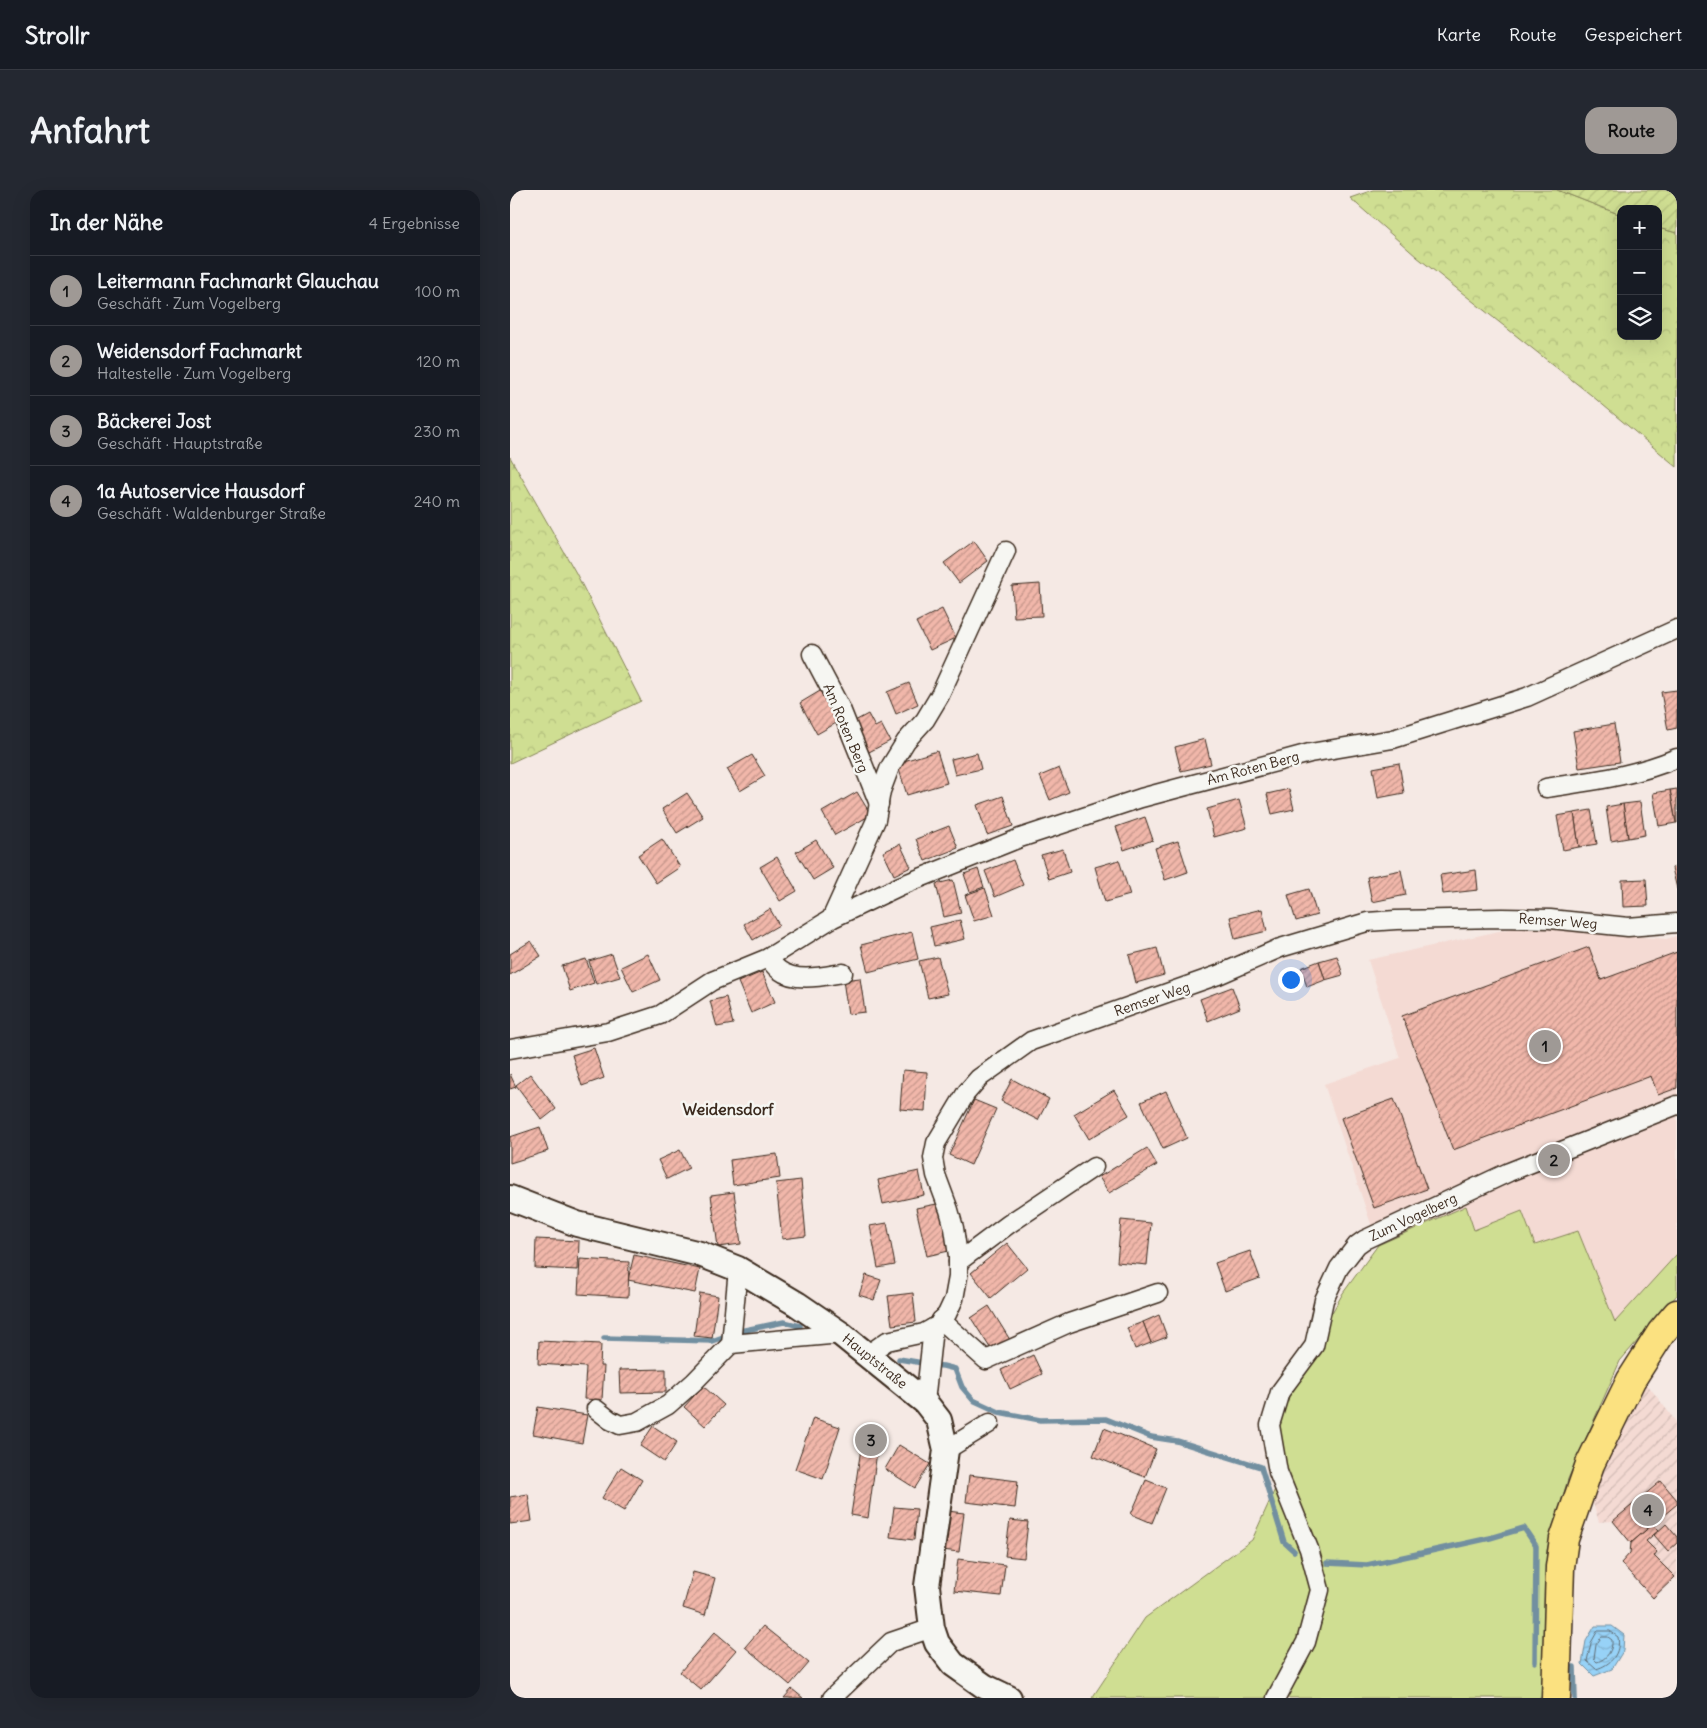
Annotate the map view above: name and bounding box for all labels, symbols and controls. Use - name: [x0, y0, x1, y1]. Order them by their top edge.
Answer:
- text: Strollr: [25, 20, 90, 50]
- text: Karte: [1437, 23, 1481, 46]
- text: Route: [1509, 23, 1556, 46]
- text: Gespeichert: [1584, 23, 1682, 46]
- button: Route: [1585, 107, 1677, 154]
- text: Anfahrt: [30, 108, 150, 152]
- map controls: [1617, 205, 1662, 340]
- button: +: [1617, 205, 1662, 250]
- text: In der Nähe: [50, 209, 163, 236]
- text: 4 Ergebnisse: [369, 213, 460, 233]
- button: −: [1617, 250, 1662, 295]
- text: Leitermann Fachmarkt Glauchau: [97, 269, 379, 293]
- text: 1: [63, 281, 69, 301]
- text: 100 m: [415, 281, 460, 301]
- text: Geschäft · Zum Vogelberg: [97, 293, 281, 313]
- button: layers: [1617, 295, 1662, 340]
- text: Weidensdorf Fachmarkt: [97, 339, 302, 363]
- text: 2: [62, 351, 70, 371]
- text: 120 m: [417, 351, 460, 371]
- text: Haltestelle · Zum Vogelberg: [97, 363, 291, 383]
- text: Bäckerei Jost: [97, 409, 211, 433]
- text: 3: [61, 421, 71, 441]
- text: 230 m: [414, 421, 460, 441]
- text: Geschäft · Hauptstraße: [97, 433, 263, 453]
- text: 1a Autoservice Hausdorf: [97, 479, 304, 503]
- text: 4: [61, 491, 71, 511]
- text: 240 m: [414, 491, 460, 511]
- text: Geschäft · Waldenburger Straße: [97, 503, 326, 523]
- street label: Am Roten Berg: [819, 681, 873, 775]
- street label: Am Roten Berg: [1205, 747, 1301, 789]
- street label: Remser Weg: [1518, 909, 1598, 933]
- your location: [1278, 967, 1304, 993]
- street label: Remser Weg: [1112, 978, 1192, 1020]
- pin: 1: [1529, 1027, 1561, 1065]
- district label: Weidensdorf: [683, 1099, 774, 1119]
- pin: 2: [1538, 1141, 1570, 1179]
- street label: Zum Vogelberg: [1366, 1189, 1460, 1245]
- street label: Hauptstraße: [839, 1329, 911, 1393]
- pin: 3: [855, 1421, 887, 1459]
- pin: 4: [1632, 1491, 1664, 1529]

